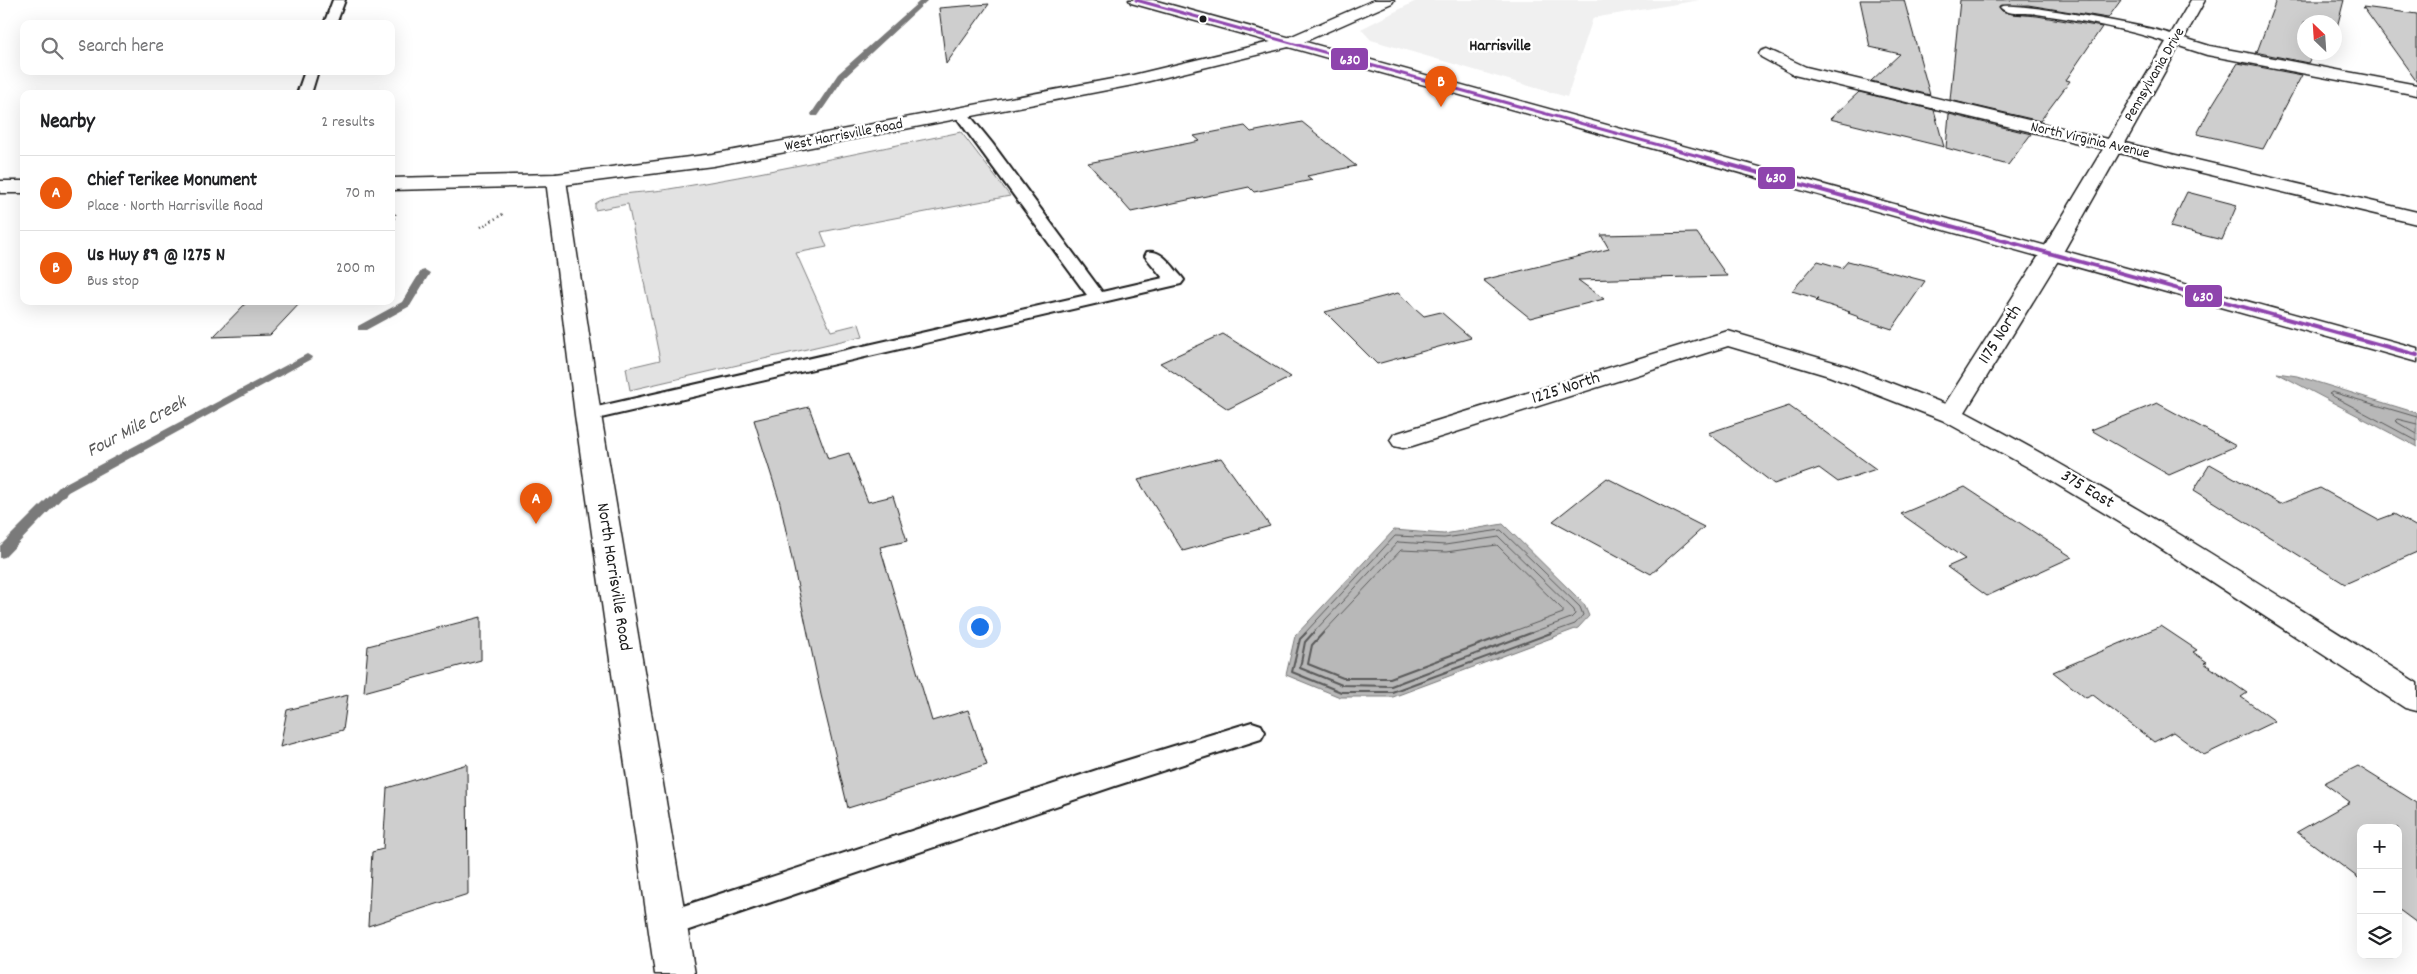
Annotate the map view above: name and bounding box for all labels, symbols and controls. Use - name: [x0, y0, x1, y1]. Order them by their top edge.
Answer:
- unlabelled marker: [1198, 14, 1208, 24]
- north arrow: [2297, 15, 2342, 60]
- search box: [20, 20, 395, 75]
- street label: Pennsylvania Drive: [2119, 23, 2191, 126]
- icon: search: [38, 34, 66, 62]
- text: Search here: [78, 34, 164, 61]
- district label: Harrisville: [1469, 35, 1531, 58]
- line badge: 630: [1330, 47, 1369, 71]
- text: 630: [1340, 51, 1360, 71]
- pin: B: [1425, 66, 1457, 107]
- text: Nearby: [40, 108, 95, 138]
- text: 2 results: [321, 111, 375, 134]
- street label: West Harrisville Road: [783, 114, 905, 158]
- street label: North Virginia Avenue: [2028, 117, 2152, 165]
- line badge: 630: [1757, 166, 1796, 190]
- text: Chief Terikee Monument: [87, 168, 257, 195]
- text: 630: [1766, 169, 1786, 189]
- text: A: [52, 182, 60, 205]
- text: 70 m: [345, 182, 375, 205]
- text: Place · North Harrisville Road: [87, 195, 263, 218]
- text: Us Hwy 89 @ 1275 N: [87, 243, 225, 270]
- text: B: [52, 257, 60, 280]
- text: 200 m: [336, 257, 375, 280]
- text: Bus stop: [87, 270, 139, 293]
- line badge: 630: [2184, 284, 2223, 308]
- text: 630: [2193, 288, 2213, 308]
- street label: 1175 North: [1973, 301, 2029, 369]
- street label: 1225 North: [1529, 366, 1603, 412]
- water label: Four Mile Creek: [82, 389, 194, 466]
- street label: 375 East: [2056, 464, 2119, 516]
- pin: A: [520, 483, 552, 524]
- street label: North Harrisville Road: [589, 501, 637, 653]
- your location: [967, 614, 993, 640]
- map controls: [2357, 824, 2402, 959]
- button: +: [2357, 824, 2402, 869]
- button: −: [2357, 869, 2402, 914]
- button: layers: [2357, 914, 2402, 959]

